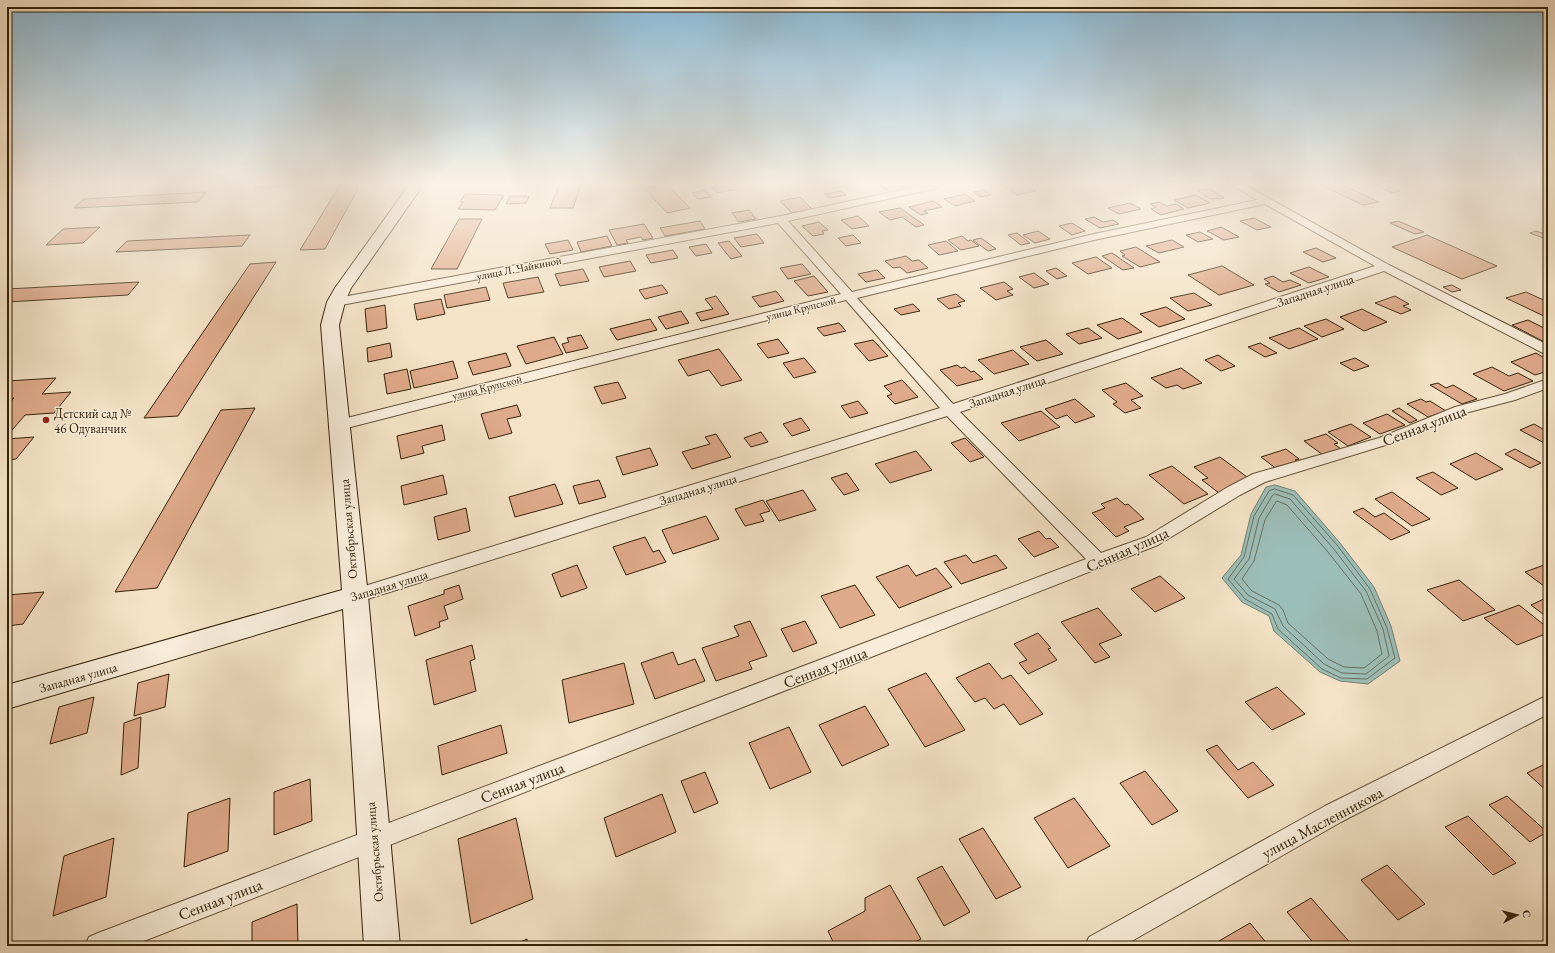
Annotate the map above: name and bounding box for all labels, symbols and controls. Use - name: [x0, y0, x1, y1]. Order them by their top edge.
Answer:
- street label: улица Л. Чайкиной: [475, 253, 563, 283]
- street label: Западная улица: [1274, 270, 1357, 311]
- street label: улица Крупской: [765, 293, 838, 323]
- street label: Западная улица: [966, 371, 1049, 412]
- street label: улица Крупской: [451, 372, 524, 402]
- street label: Сенная улица: [1379, 400, 1470, 451]
- place label: Детский сад № 46 Одуванчик: [54, 405, 131, 437]
- marker: Детский сад № 46 Одуванчик: [41, 415, 51, 425]
- street label: Западная улица: [657, 469, 740, 509]
- street label: Октябрьская улица: [336, 478, 361, 580]
- street label: Сенная улица: [1083, 522, 1172, 577]
- street label: Западная улица: [348, 565, 431, 605]
- street label: Сенная улица: [780, 642, 871, 693]
- street label: Западная улица: [37, 658, 120, 697]
- street label: Сенная улица: [477, 757, 568, 808]
- street label: улица Масленникова: [1258, 781, 1387, 863]
- street label: Октябрьская улица: [362, 801, 387, 903]
- street label: Сенная улица: [175, 874, 266, 925]
- north arrow: [1497, 895, 1537, 935]
- text: С: [1520, 909, 1534, 919]

